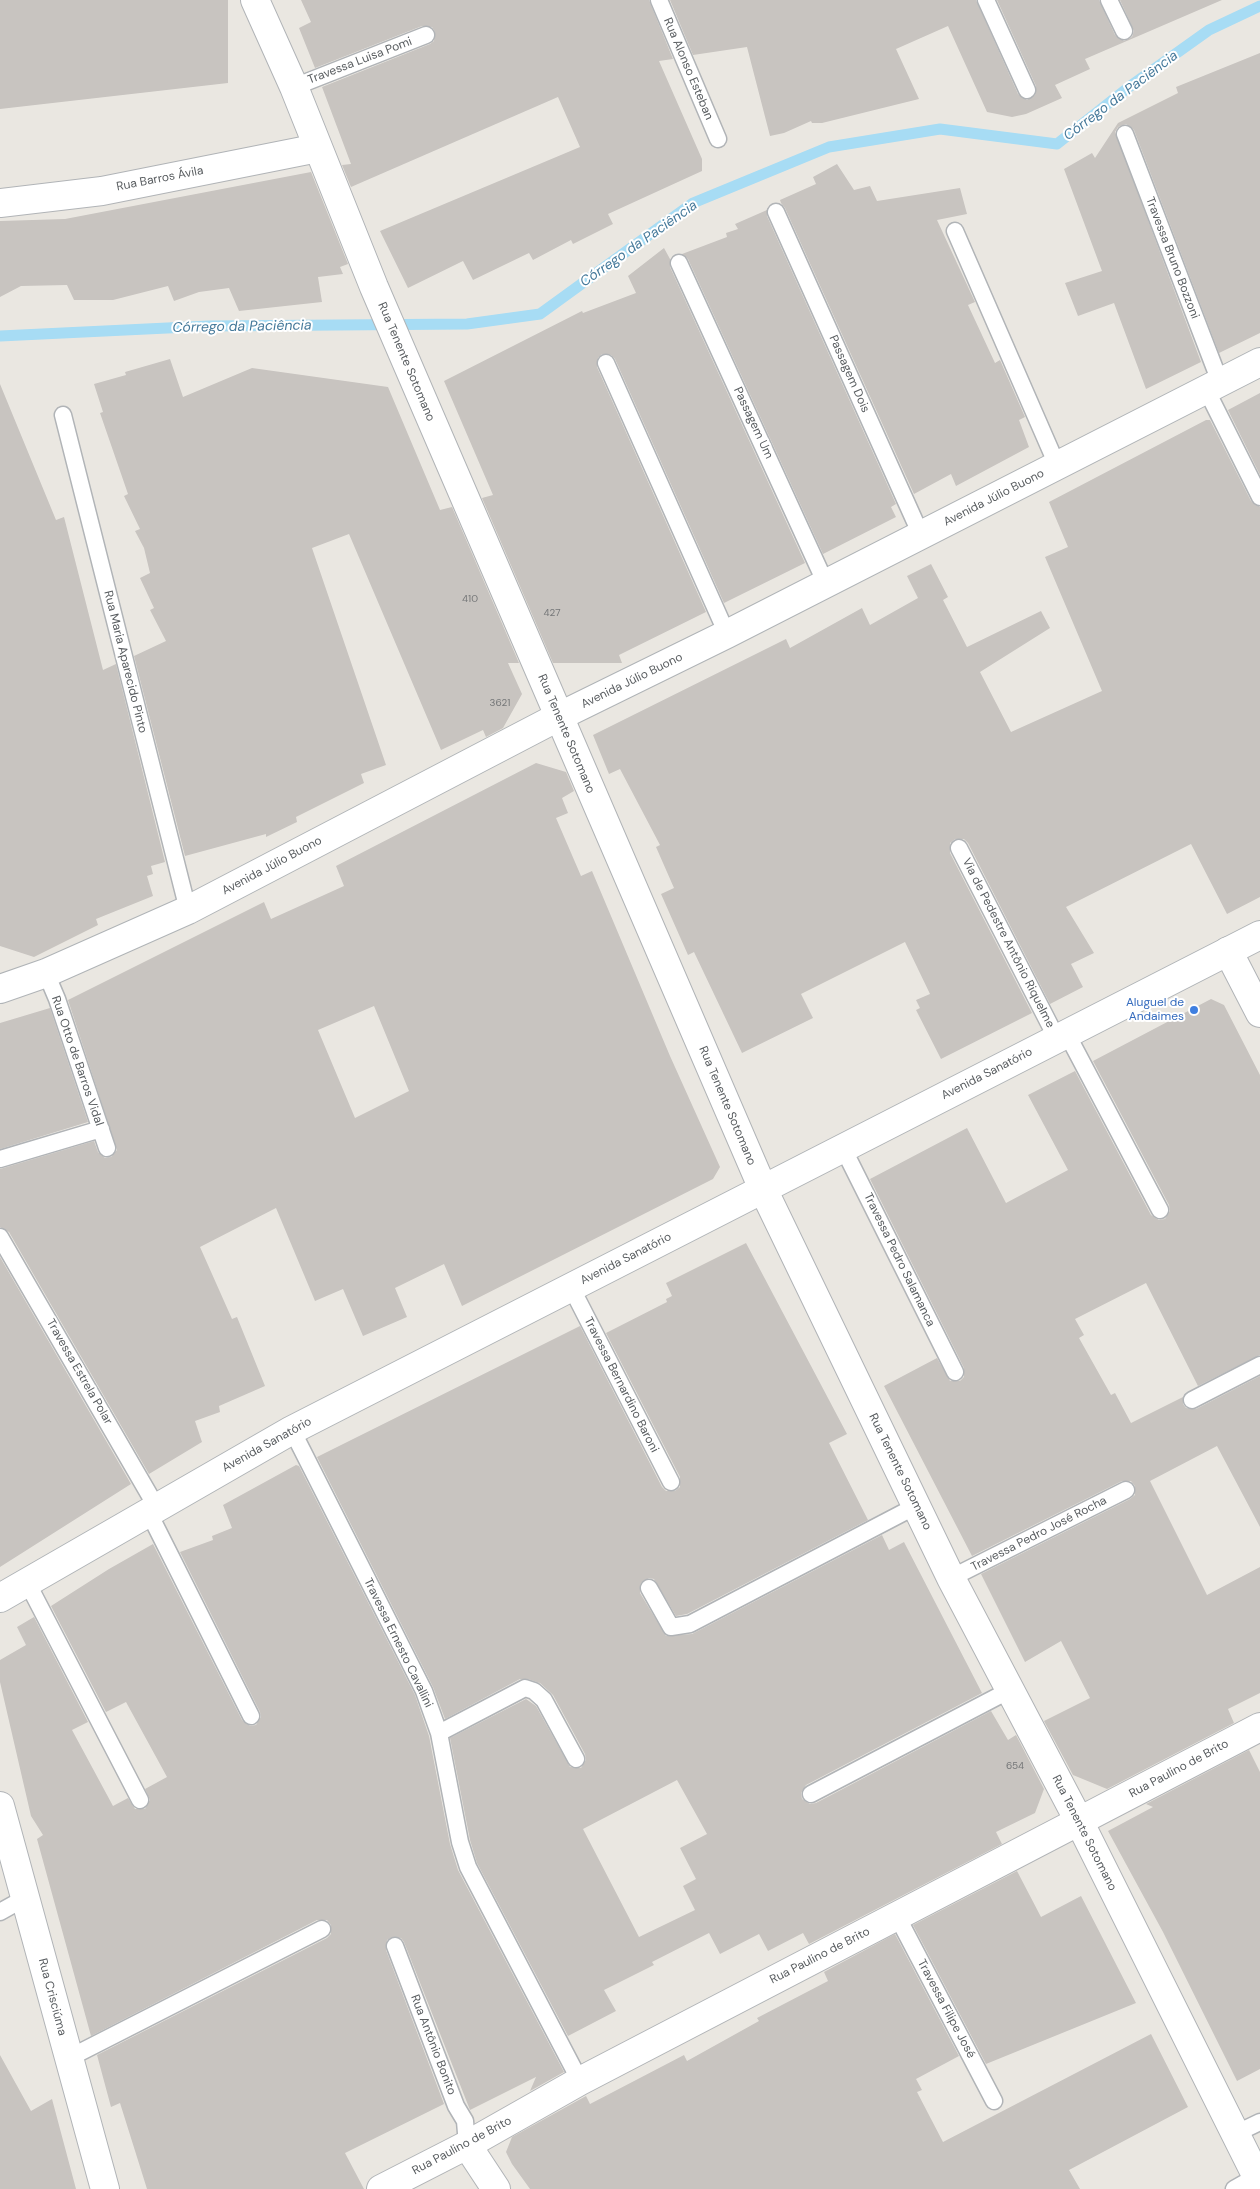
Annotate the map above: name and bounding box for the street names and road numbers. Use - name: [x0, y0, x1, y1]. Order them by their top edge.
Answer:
- street label: Rua Alonso Esteban: [660, 16, 716, 122]
- street label: Travessa Luisa Pomi: [306, 34, 414, 88]
- street label: Rua Barros Ávila: [115, 164, 205, 194]
- street label: Travessa Bruno Bozzoni: [1142, 195, 1202, 321]
- street label: Rua Tenente Sotomano: [374, 300, 438, 424]
- street label: Passagem Dois: [825, 333, 873, 415]
- street label: Passagem Um: [730, 385, 776, 461]
- street label: Avenida Júlio Buono: [941, 466, 1047, 530]
- street label: Rua Maria Aparecido Pinto: [100, 589, 150, 735]
- street label: Avenida Júlio Buono: [579, 650, 685, 712]
- street label: Rua Tenente Sotomano: [534, 672, 598, 796]
- street label: Avenida Júlio Buono: [220, 834, 324, 898]
- street label: Via de Pedestre Antônio Riquelme: [959, 856, 1057, 1030]
- street label: Rua Otto de Barros Vidal: [48, 994, 106, 1128]
- street label: Rua Tenente Sotomano: [695, 1044, 759, 1168]
- street label: Avenida Sanatório: [939, 1045, 1035, 1103]
- street label: Travessa Pedro Salamanca: [860, 1191, 938, 1329]
- street label: Avenida Sanatório: [578, 1230, 674, 1288]
- street label: Travessa Bernardino Baroni: [581, 1315, 661, 1455]
- street label: Travessa Estrela Polar: [43, 1317, 115, 1427]
- street label: Rua Tenente Sotomano: [865, 1411, 935, 1533]
- street label: Avenida Sanatório: [220, 1414, 314, 1476]
- street label: Travessa Pedro José Rocha: [969, 1493, 1109, 1575]
- street label: Travessa Ernesto Cavallini: [360, 1576, 436, 1710]
- street label: Rua Paulino de Brito: [1127, 1737, 1231, 1801]
- street label: Rua Tenente Sotomano: [1049, 1773, 1119, 1893]
- street label: Rua Paulino de Brito: [768, 1925, 872, 1987]
- street label: Rua Crisciúma: [35, 1957, 69, 2037]
- street label: Travessa Filipe José: [914, 1957, 978, 2061]
- street label: Rua Antônio Bonito: [407, 1993, 459, 2097]
- street label: Rua Paulino de Brito: [410, 2114, 514, 2178]

